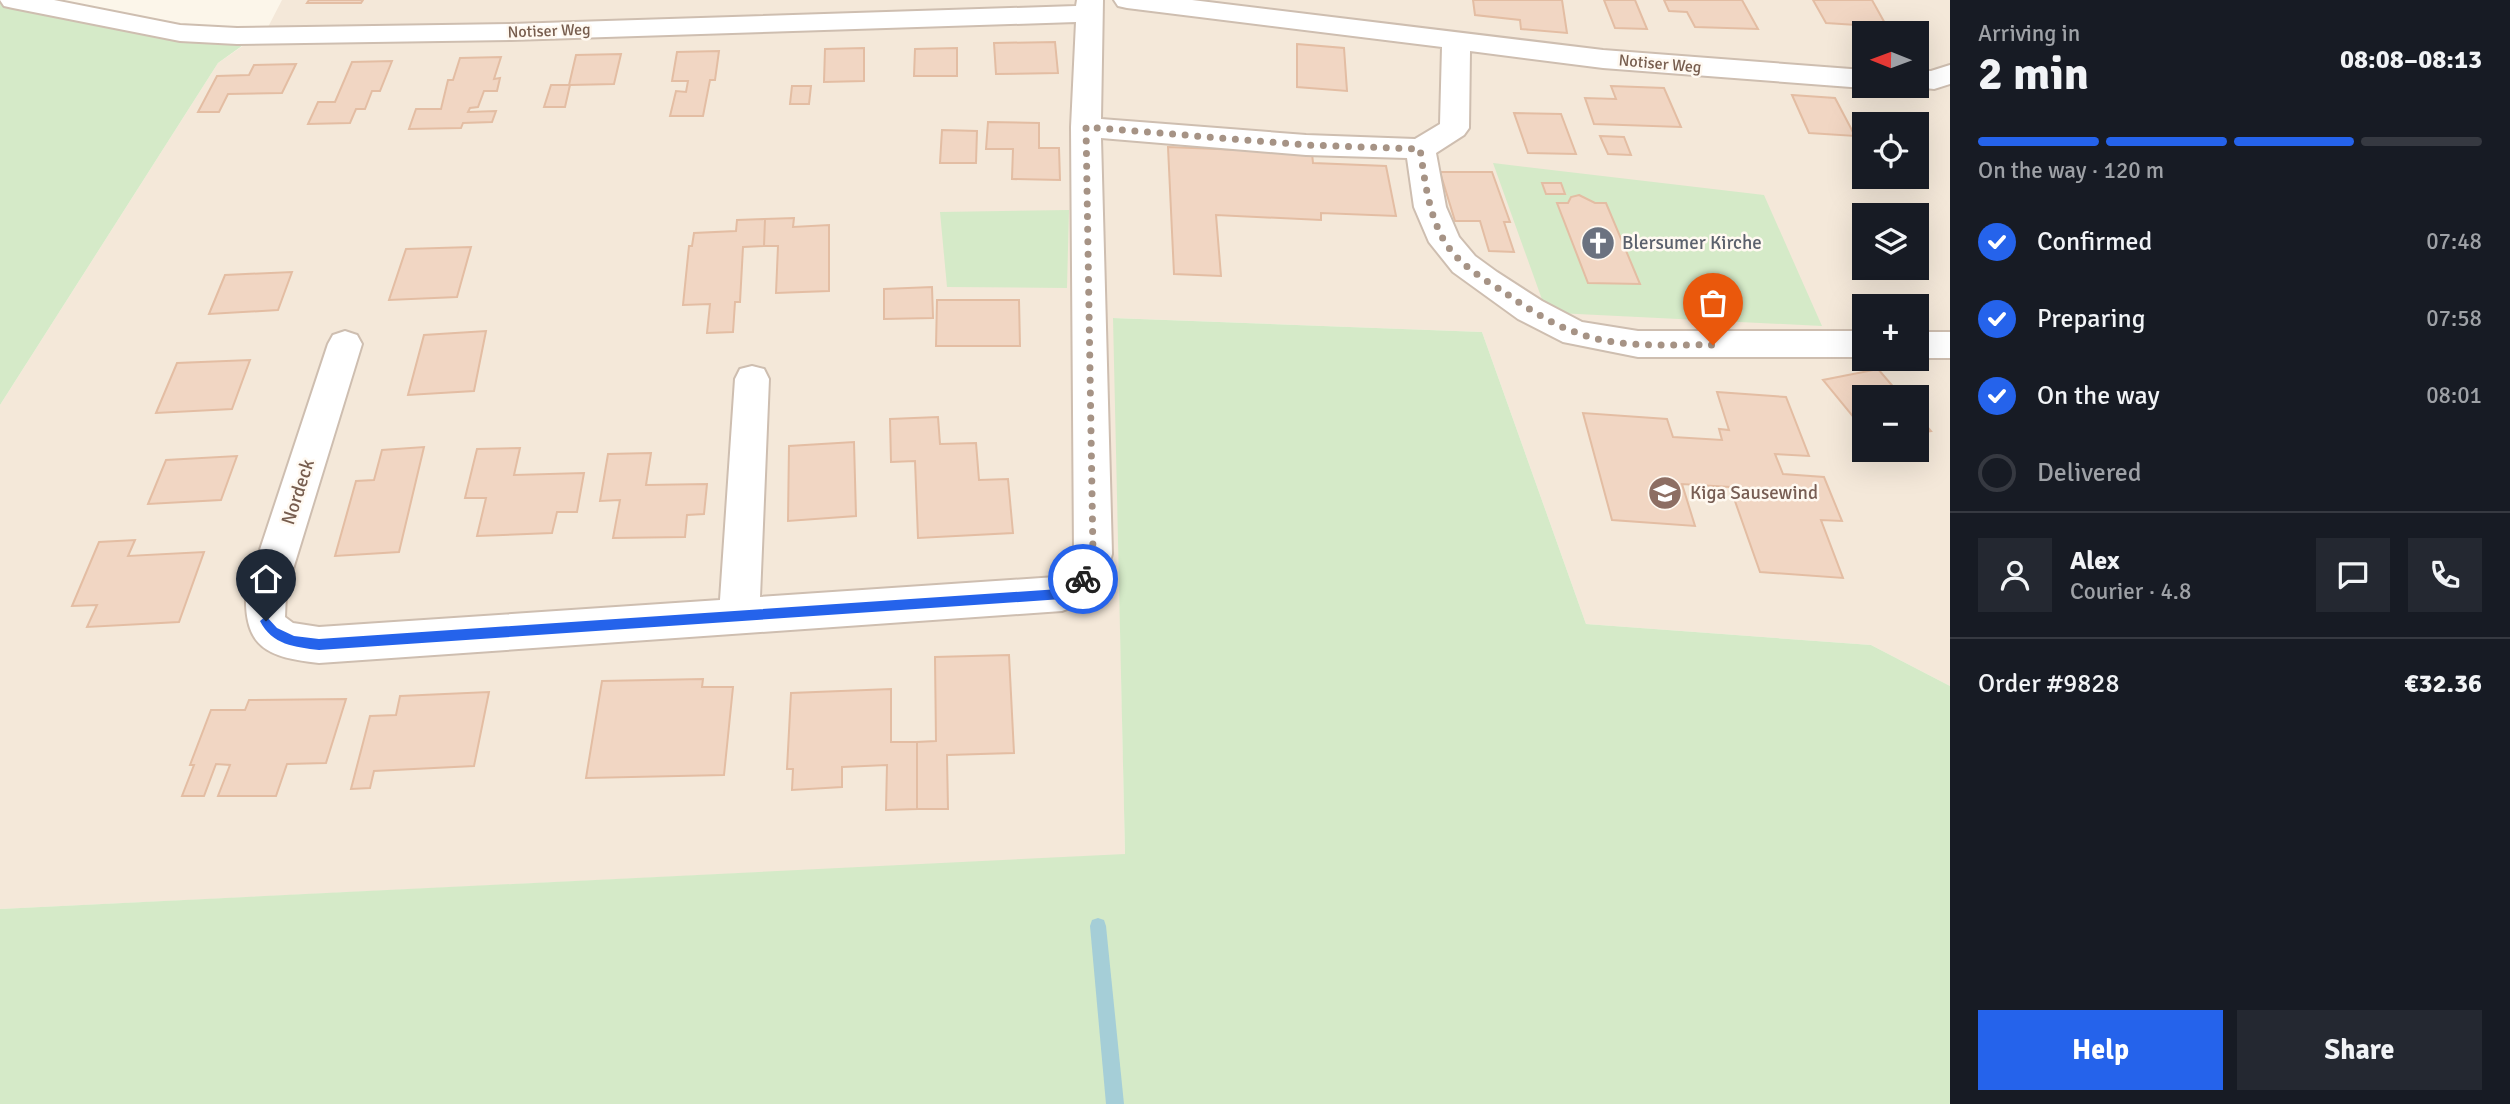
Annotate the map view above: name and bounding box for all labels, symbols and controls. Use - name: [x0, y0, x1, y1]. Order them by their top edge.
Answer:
- text: Arriving in: [1978, 19, 2080, 48]
- street label: Notiser Weg: [507, 20, 591, 42]
- north arrow: [1852, 21, 1928, 98]
- map controls: [1852, 21, 1929, 462]
- text: 08:08–08:13: [2340, 44, 2482, 76]
- text: 2 min: [1978, 46, 2089, 102]
- street label: Notiser Weg: [1618, 50, 1702, 78]
- button: locate: [1852, 112, 1929, 189]
- text: On the way · 120 m: [1978, 156, 2164, 185]
- button: layers: [1852, 203, 1929, 280]
- icon: check: [1978, 223, 2016, 261]
- church icon: Blersumer Kirche: [1579, 224, 1617, 262]
- text: Confirmed: [2037, 226, 2152, 258]
- text: 07:48: [2426, 227, 2482, 256]
- place label: Blersumer Kirche: [1622, 231, 1762, 255]
- pin: [1683, 273, 1743, 345]
- icon: bag: [1694, 284, 1732, 322]
- button: +: [1852, 294, 1929, 371]
- icon: check: [1978, 300, 2016, 338]
- text: Preparing: [2037, 303, 2145, 335]
- text: 07:58: [2426, 304, 2482, 333]
- icon: check: [1978, 377, 2016, 415]
- text: On the way: [2037, 380, 2160, 412]
- text: 08:01: [2426, 381, 2482, 410]
- button: −: [1852, 385, 1929, 462]
- street label: Nordeck: [276, 456, 320, 528]
- text: Delivered: [2037, 457, 2142, 489]
- school or university icon: Kiga Sausewind: [1646, 474, 1684, 512]
- place label: Kiga Sausewind: [1690, 481, 1818, 505]
- button: person: [1978, 538, 2052, 612]
- button: chat: [2316, 538, 2390, 612]
- button: phone: [2408, 538, 2482, 612]
- courier: [1048, 544, 1118, 614]
- text: Alex: [2070, 545, 2120, 577]
- pin: [236, 549, 296, 621]
- icon: home: [247, 560, 285, 598]
- icon: bike: [1064, 560, 1102, 598]
- text: Courier · 4.8: [2070, 577, 2191, 606]
- text: Order #9828: [1978, 668, 2119, 700]
- text: €32.36: [2404, 668, 2482, 700]
- button: Help: [1978, 1010, 2223, 1090]
- button: Share: [2237, 1010, 2482, 1090]

